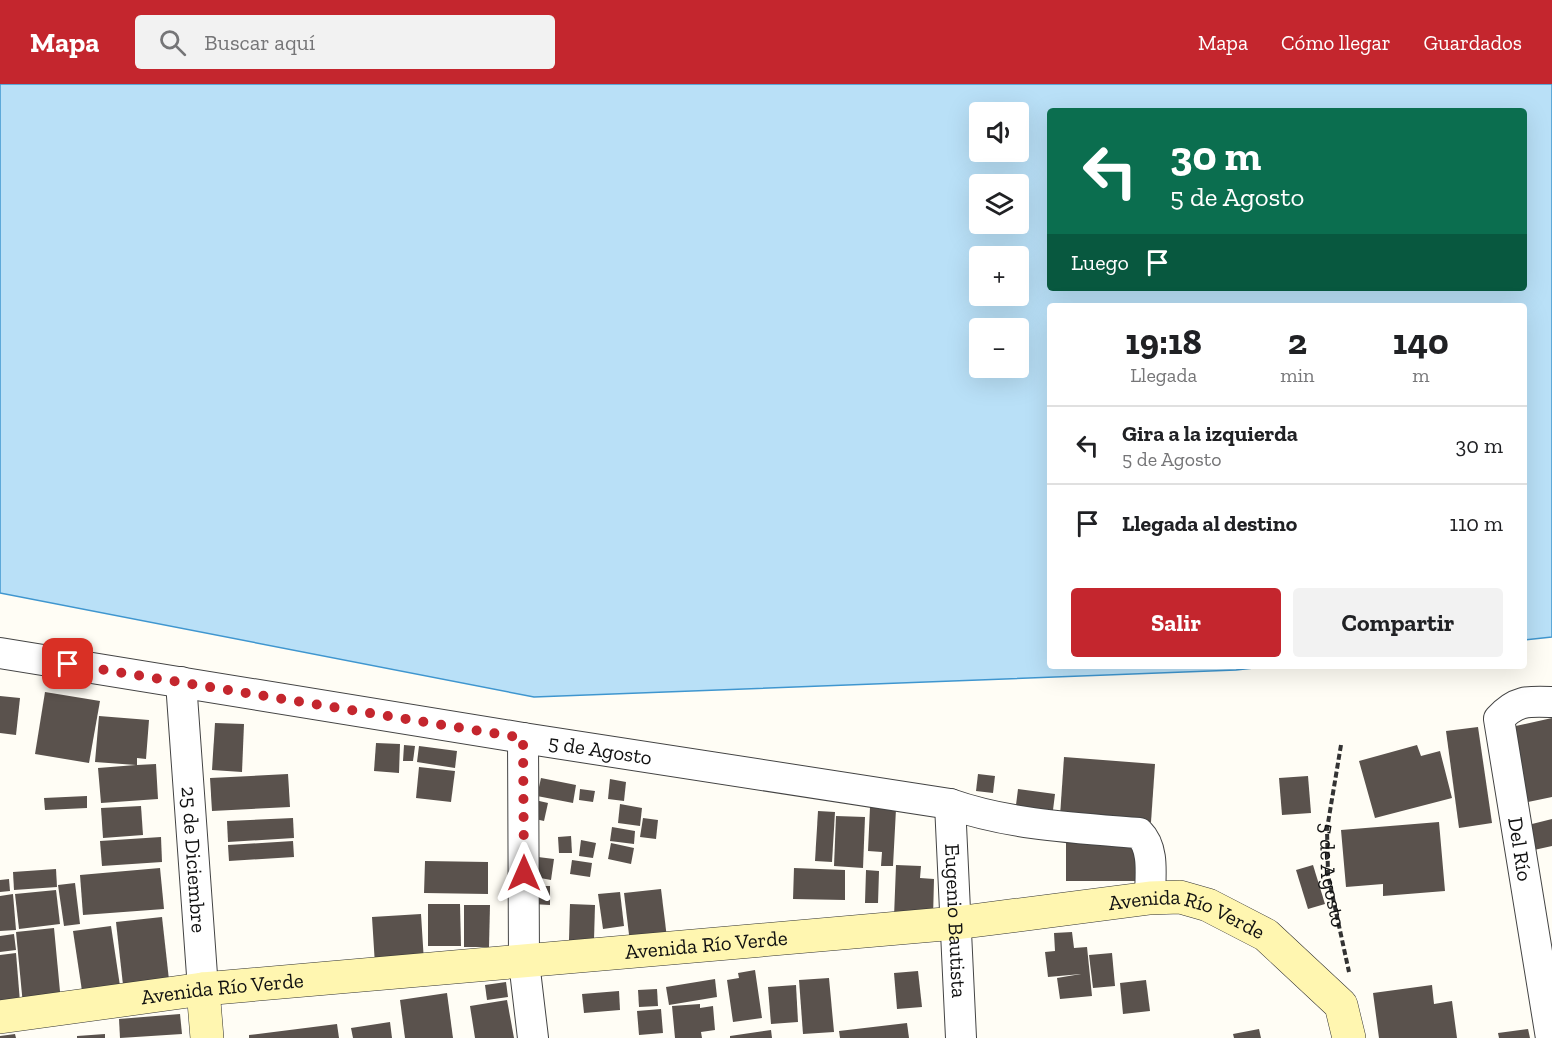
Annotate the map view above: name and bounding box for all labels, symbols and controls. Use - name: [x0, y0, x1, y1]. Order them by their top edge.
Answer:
- search box: [135, 15, 555, 69]
- text: Mapa: [30, 26, 99, 59]
- icon: search: [156, 26, 189, 59]
- text: Buscar aquí: [204, 29, 315, 56]
- text: Mapa: [1198, 30, 1248, 55]
- text: Cómo llegar: [1281, 30, 1391, 55]
- text: Guardados: [1424, 30, 1522, 55]
- map controls: [969, 102, 1029, 378]
- button: sound: [969, 102, 1029, 162]
- text: 30 m: [1170, 130, 1261, 181]
- icon: left: [1071, 132, 1149, 210]
- button: layers: [969, 174, 1029, 234]
- text: 5 de Agosto: [1170, 181, 1304, 213]
- button: +: [969, 246, 1029, 306]
- icon: arrive: [1141, 246, 1174, 279]
- text: Luego: [1071, 249, 1129, 276]
- button: −: [969, 318, 1029, 378]
- text: 19:18: [1125, 320, 1202, 363]
- text: 2: [1288, 320, 1307, 363]
- text: 140: [1393, 320, 1449, 363]
- text: Llegada: [1130, 363, 1197, 387]
- text: min: [1280, 363, 1315, 387]
- text: m: [1412, 363, 1429, 387]
- text: Gira a la izquierda: [1122, 420, 1298, 447]
- icon: left: [1071, 429, 1104, 462]
- text: 30 m: [1456, 432, 1503, 459]
- text: 5 de Agosto: [1122, 447, 1221, 471]
- icon: arrive: [1071, 507, 1104, 540]
- text: Llegada al destino: [1122, 510, 1297, 537]
- text: 110 m: [1449, 510, 1503, 537]
- button: Salir: [1071, 588, 1281, 657]
- button: Compartir: [1293, 588, 1503, 657]
- pin: [42, 638, 93, 689]
- icon: arrive: [51, 647, 84, 680]
- street label: 5 de Agosto: [547, 729, 654, 770]
- street label: 25 de Diciembre: [177, 785, 212, 934]
- street label: Del Río: [1503, 815, 1538, 883]
- street label: 5 de Agosto: [1314, 822, 1352, 929]
- position arrow: [492, 841, 556, 905]
- street label: Eugenio Bautista: [940, 843, 972, 999]
- street label: Avenida Río Verde: [1107, 884, 1269, 944]
- street label: Avenida Río Verde: [624, 925, 789, 964]
- street label: Avenida Río Verde: [139, 967, 305, 1009]

